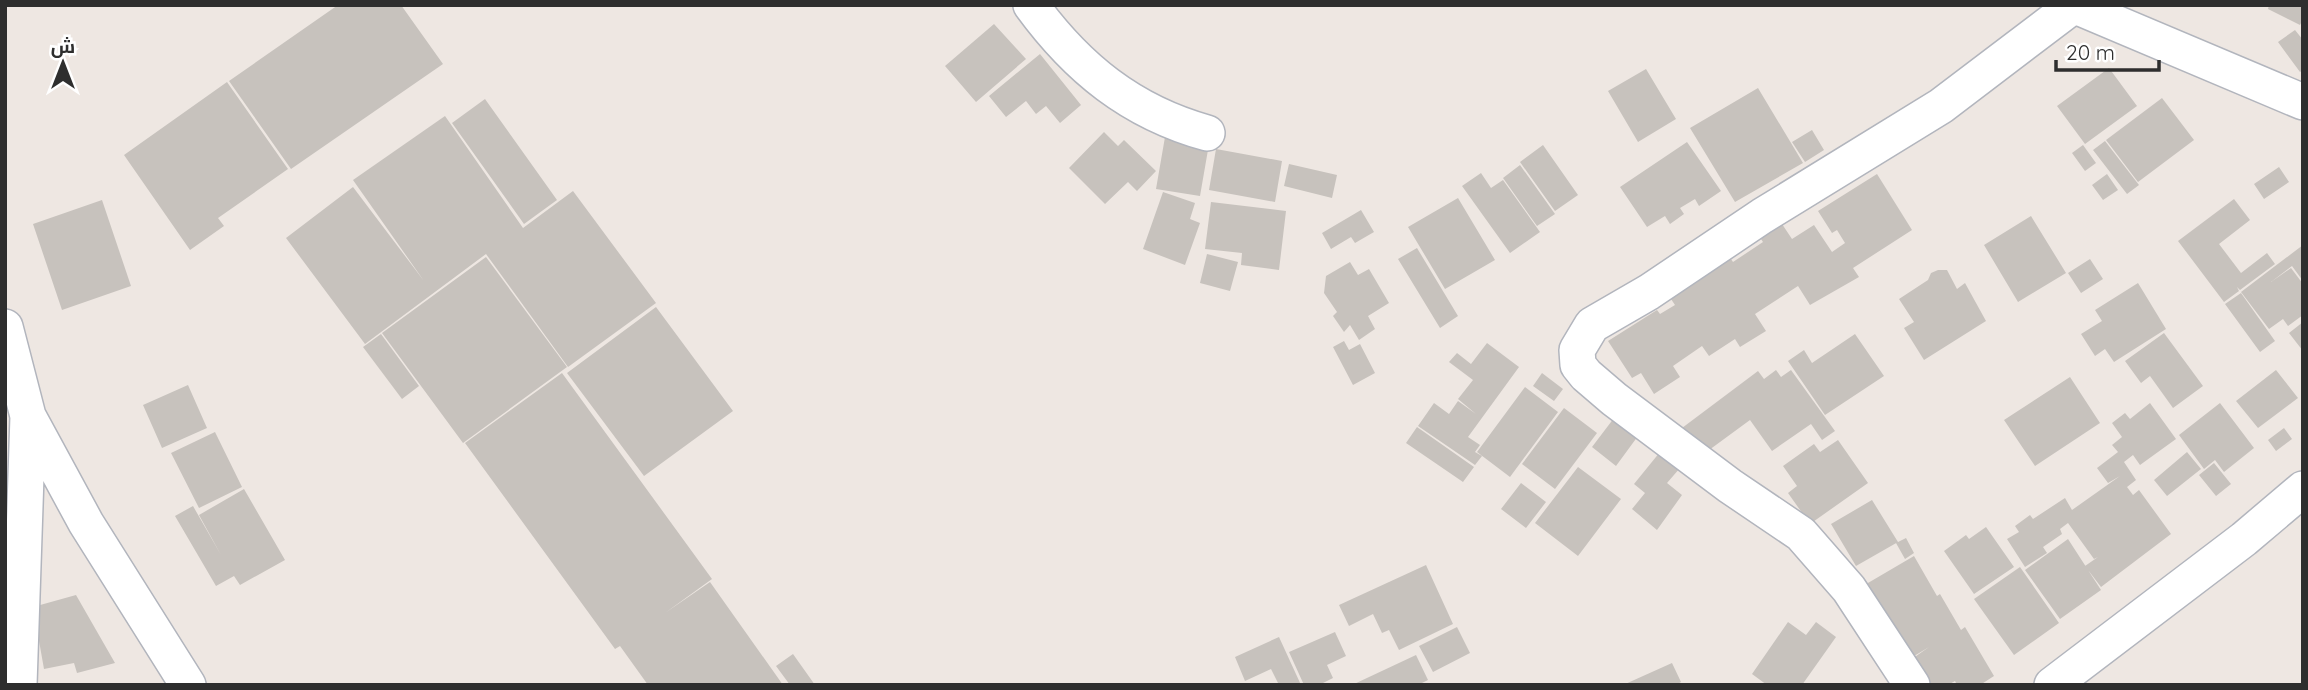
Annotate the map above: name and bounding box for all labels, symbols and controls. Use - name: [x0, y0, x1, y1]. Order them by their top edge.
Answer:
- north arrow: [28, 28, 98, 98]
- scale bar: [2056, 28, 2159, 72]
- text: ش: [51, 34, 75, 58]
- text: 20 m: [2066, 39, 2115, 65]

